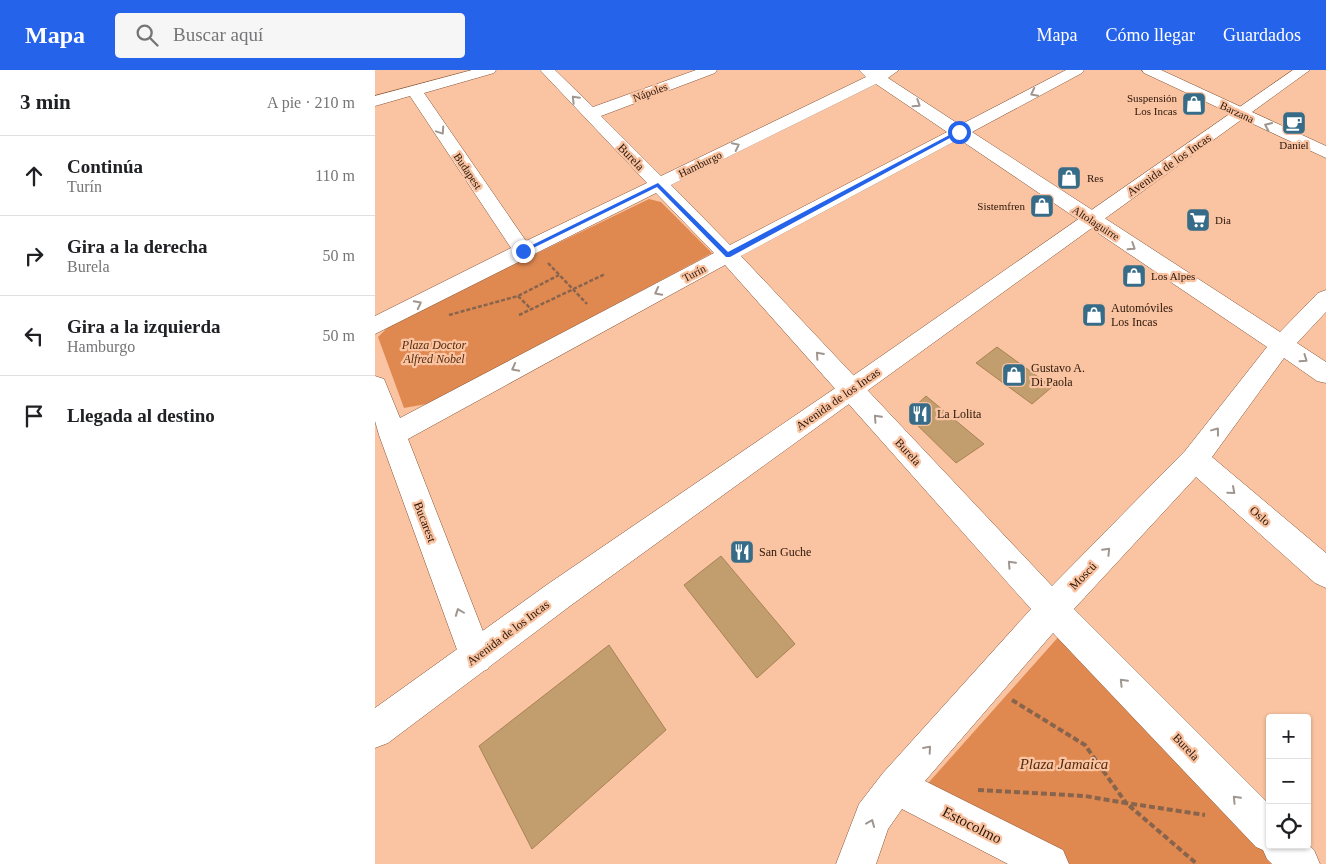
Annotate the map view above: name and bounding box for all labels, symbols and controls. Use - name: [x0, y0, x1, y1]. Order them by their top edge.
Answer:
- search box: [115, 13, 465, 58]
- icon: search: [133, 21, 161, 49]
- text: Mapa: [25, 22, 85, 48]
- text: Buscar aquí: [173, 24, 263, 45]
- text: Mapa: [1037, 25, 1078, 45]
- text: Cómo llegar: [1106, 25, 1195, 45]
- text: Guardados: [1223, 25, 1301, 45]
- street label: Nápoles: [631, 80, 669, 104]
- one-way arrow: [1030, 86, 1039, 96]
- text: 3 min: [20, 90, 71, 114]
- shop icon: Suspensión Los Incas: [1181, 91, 1207, 117]
- place label: Suspensión Los Incas: [1127, 92, 1177, 117]
- text: A pie · 210 m: [267, 94, 355, 111]
- one-way arrow: [572, 96, 581, 105]
- one-way arrow: [912, 98, 921, 108]
- street label: Barzana: [1218, 99, 1256, 125]
- cafe icon: Daniel: [1281, 110, 1307, 136]
- route start: [948, 121, 971, 144]
- one-way arrow: [1264, 122, 1273, 132]
- one-way arrow: [435, 125, 444, 135]
- street label: Avenida de los Incas: [1124, 131, 1214, 199]
- place label: Daniel: [1279, 139, 1309, 151]
- street label: Burela: [615, 141, 648, 174]
- one-way arrow: [731, 142, 740, 152]
- street label: Hamburgo: [676, 148, 724, 180]
- street label: Budapest: [452, 151, 484, 191]
- text: Continúa: [67, 156, 143, 177]
- icon: ahead: [20, 162, 48, 190]
- shop icon: Res: [1056, 165, 1082, 191]
- text: 110 m: [315, 167, 355, 184]
- place label: Res: [1087, 172, 1104, 184]
- text: Turín: [67, 178, 102, 195]
- shop icon: Sistemfren: [1029, 193, 1055, 219]
- place label: Sistemfren: [977, 200, 1025, 212]
- street label: Altolaguirre: [1070, 203, 1122, 243]
- supermarket icon: Dia: [1185, 207, 1211, 233]
- place label: Dia: [1215, 214, 1231, 226]
- text: Gira a la derecha: [67, 236, 208, 257]
- route end: [512, 240, 535, 263]
- one-way arrow: [1126, 240, 1135, 250]
- icon: right: [20, 242, 48, 270]
- text: 50 m: [323, 247, 355, 264]
- text: Burela: [67, 258, 110, 275]
- street label: Turín: [681, 262, 708, 284]
- shop icon: Los Alpes: [1121, 263, 1147, 289]
- place label: Los Alpes: [1151, 270, 1195, 282]
- one-way arrow: [655, 285, 664, 295]
- one-way arrow: [413, 300, 422, 310]
- place label: Automóviles Los Incas: [1111, 301, 1173, 329]
- shop icon: Automóviles Los Incas: [1081, 302, 1107, 328]
- text: Gira a la izquierda: [67, 316, 221, 337]
- icon: left: [20, 322, 48, 350]
- text: 50 m: [323, 327, 355, 344]
- text: Hamburgo: [67, 338, 135, 355]
- park label: Plaza Doctor Alfred Nobel: [401, 338, 466, 366]
- one-way arrow: [816, 351, 825, 360]
- one-way arrow: [1298, 353, 1308, 362]
- place label: Gustavo A. Di Paola: [1031, 361, 1085, 389]
- one-way arrow: [511, 362, 520, 372]
- shop icon: Gustavo A. Di Paola: [1001, 362, 1027, 388]
- street label: Avenida de los Incas: [793, 365, 883, 433]
- restaurant icon: La Lolita: [907, 401, 933, 427]
- icon: arrive: [20, 402, 48, 430]
- text: Llegada al destino: [67, 405, 215, 426]
- place label: La Lolita: [937, 407, 982, 421]
- one-way arrow: [874, 415, 883, 424]
- one-way arrow: [1211, 428, 1219, 437]
- street label: Burela: [892, 436, 924, 469]
- one-way arrow: [1226, 485, 1235, 494]
- street label: Bucarest: [411, 500, 439, 545]
- street label: Oslo: [1247, 503, 1273, 529]
- restaurant icon: San Guche: [729, 539, 755, 565]
- place label: San Guche: [759, 545, 811, 559]
- one-way arrow: [1101, 547, 1110, 556]
- street label: Moscú: [1067, 559, 1099, 593]
- one-way arrow: [1008, 561, 1017, 570]
- street label: Avenida de los Incas: [464, 597, 552, 669]
- one-way arrow: [455, 608, 465, 616]
- one-way arrow: [1120, 679, 1129, 688]
- map controls: [1266, 714, 1311, 849]
- button: +: [1266, 714, 1311, 759]
- street label: Burela: [1170, 731, 1203, 764]
- one-way arrow: [922, 746, 930, 755]
- park label: Plaza Jamaica: [1019, 756, 1108, 772]
- button: −: [1266, 759, 1311, 804]
- one-way arrow: [1233, 795, 1242, 804]
- street label: Estocolmo: [940, 803, 1004, 847]
- button: locate: [1266, 804, 1311, 849]
- one-way arrow: [865, 819, 876, 828]

